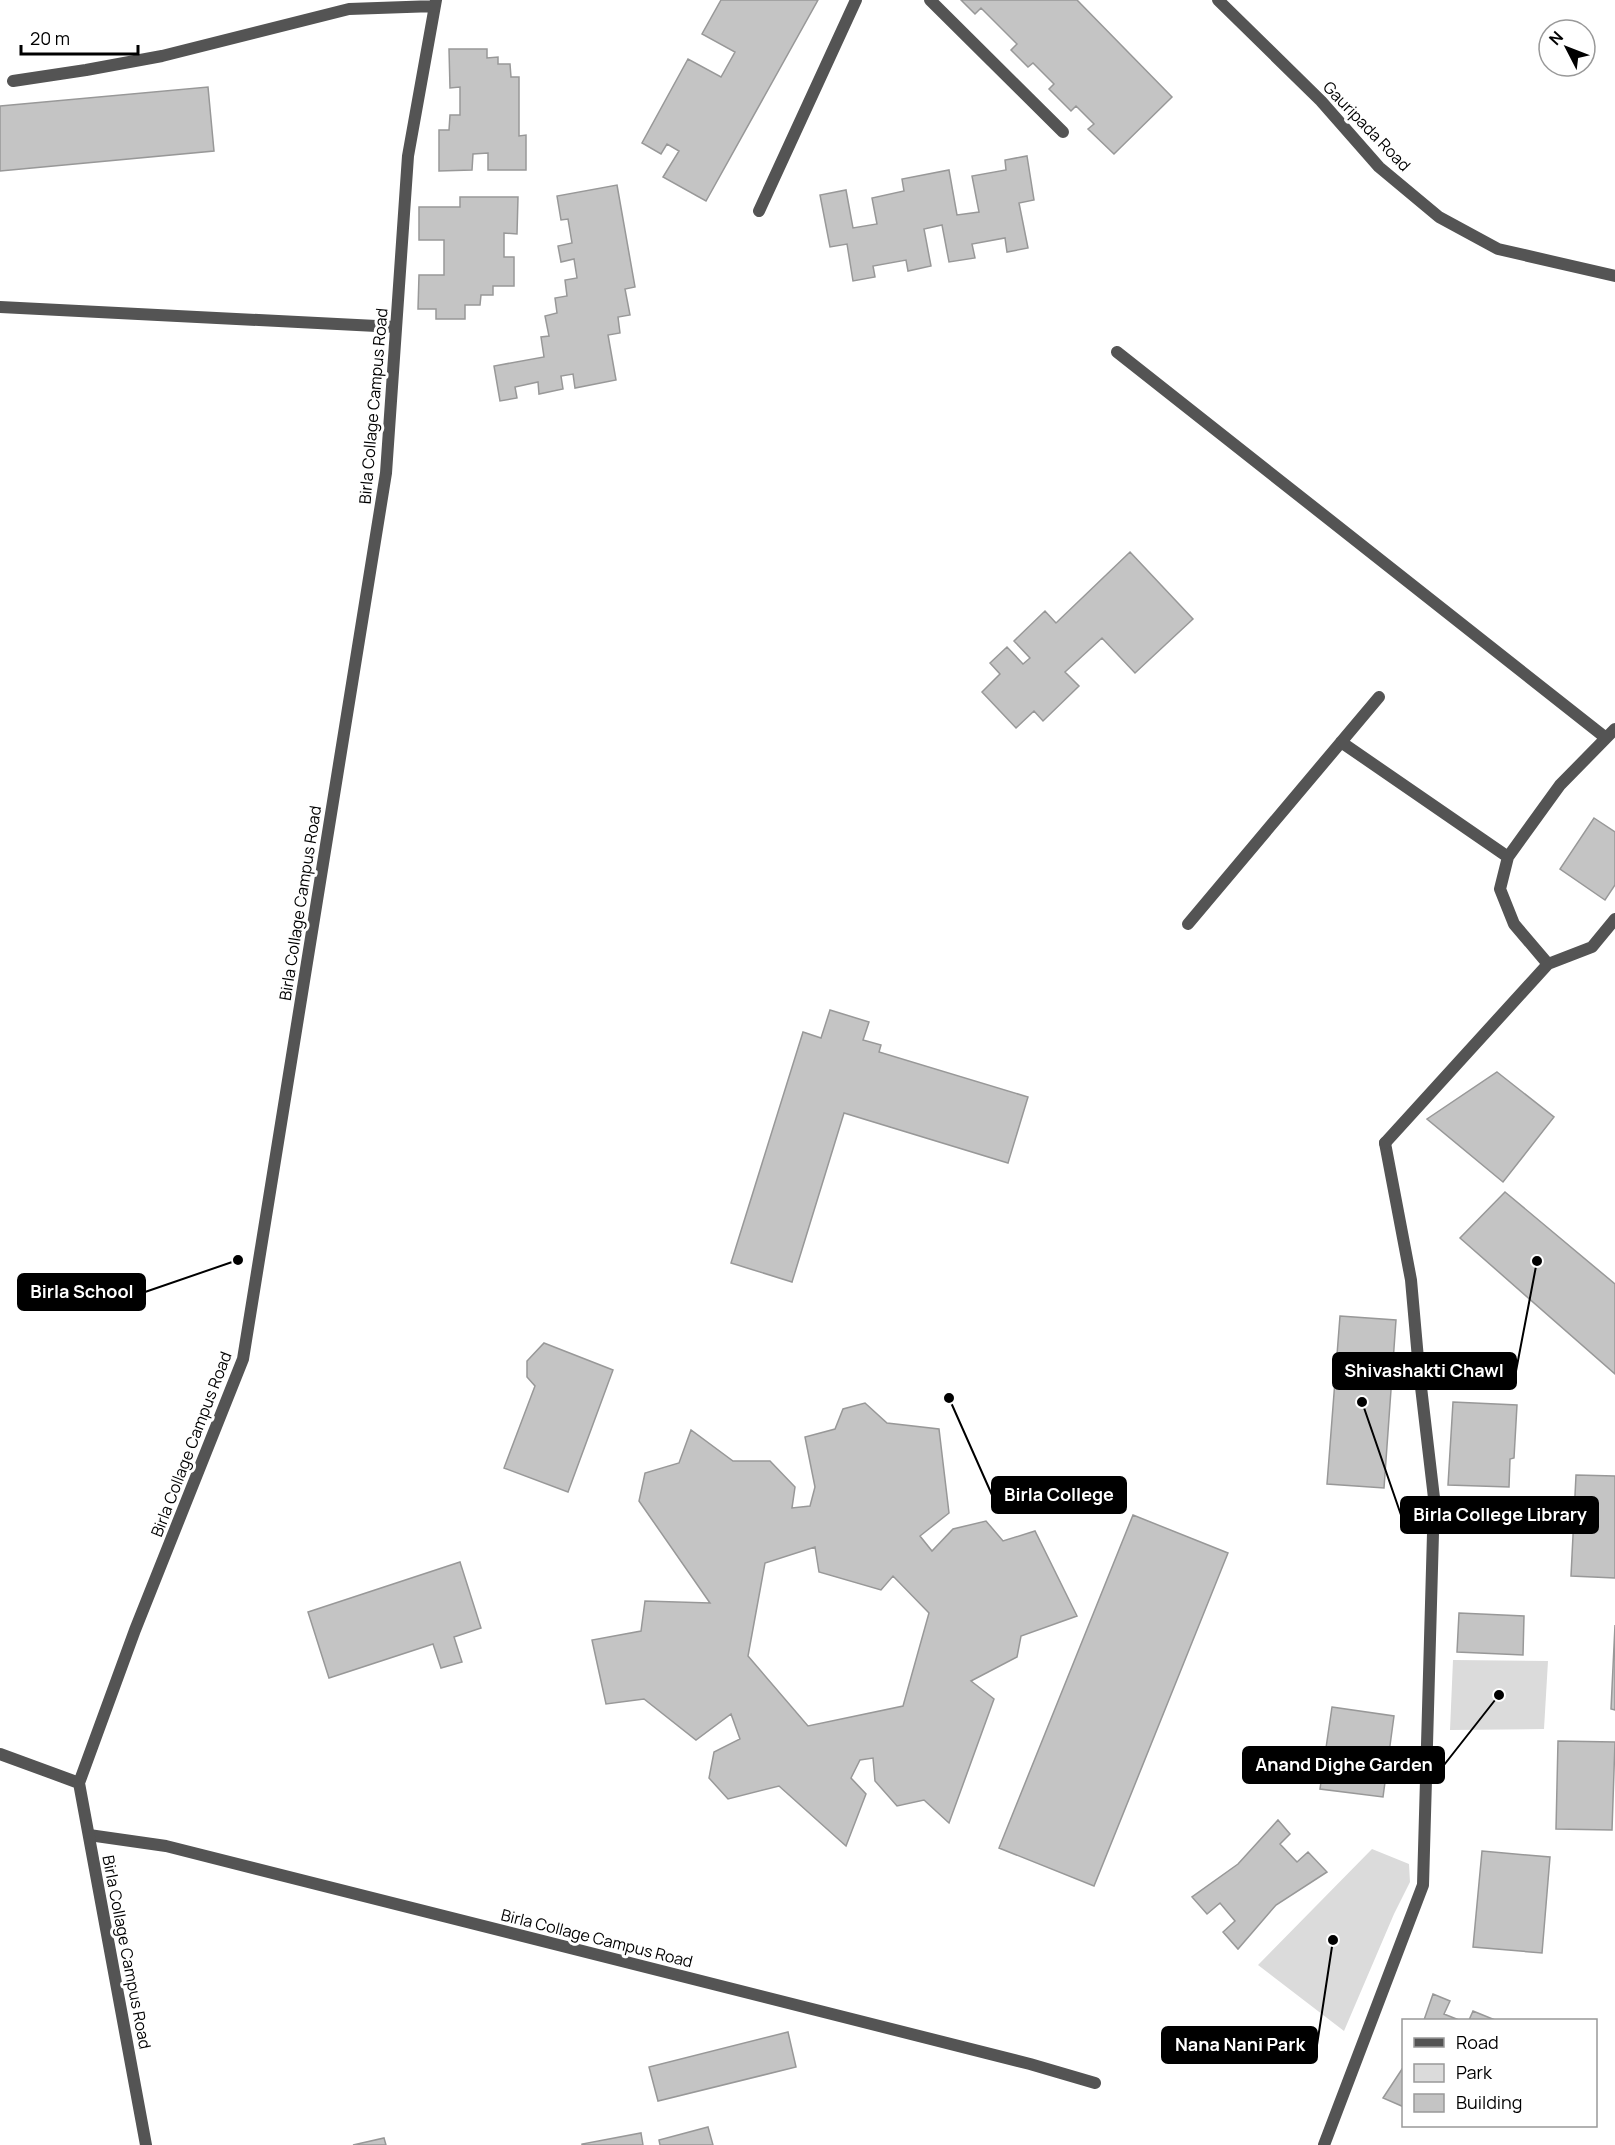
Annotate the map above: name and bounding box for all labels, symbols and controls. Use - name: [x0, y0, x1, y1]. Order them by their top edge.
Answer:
- scale bar: [21, 18, 138, 56]
- north arrow: [1537, 18, 1597, 78]
- text: 20 m: [30, 26, 70, 50]
- text: N: [1544, 26, 1568, 50]
- street label: Gauripada Road: [1318, 76, 1416, 176]
- street label: Birla Collage Campus Road: [353, 307, 393, 505]
- street label: Birla Collage Campus Road: [274, 804, 326, 1002]
- callout: Birla School: [18, 1274, 145, 1310]
- text: Birla School: [30, 1279, 134, 1303]
- street label: Birla Collage Campus Road: [145, 1348, 237, 1540]
- callout: Shivashakti Chawl: [1333, 1353, 1516, 1389]
- text: Shivashakti Chawl: [1344, 1358, 1504, 1382]
- callout: Birla College: [992, 1477, 1126, 1513]
- text: Birla College: [1004, 1482, 1114, 1506]
- callout: Birla College Library: [1401, 1497, 1598, 1533]
- text: Birla College Library: [1413, 1502, 1587, 1526]
- callout: Anand Dighe Garden: [1243, 1747, 1444, 1783]
- text: Anand Dighe Garden: [1255, 1752, 1433, 1776]
- street label: Birla Collage Campus Road: [97, 1853, 157, 2051]
- street label: Birla Collage Campus Road: [499, 1904, 695, 1972]
- legend: [1402, 2019, 1597, 2127]
- callout: Nana Nani Park: [1162, 2027, 1317, 2063]
- text: Road: [1456, 2030, 1499, 2054]
- text: Nana Nani Park: [1175, 2032, 1306, 2056]
- text: Park: [1456, 2060, 1493, 2084]
- text: Building: [1456, 2090, 1522, 2114]

